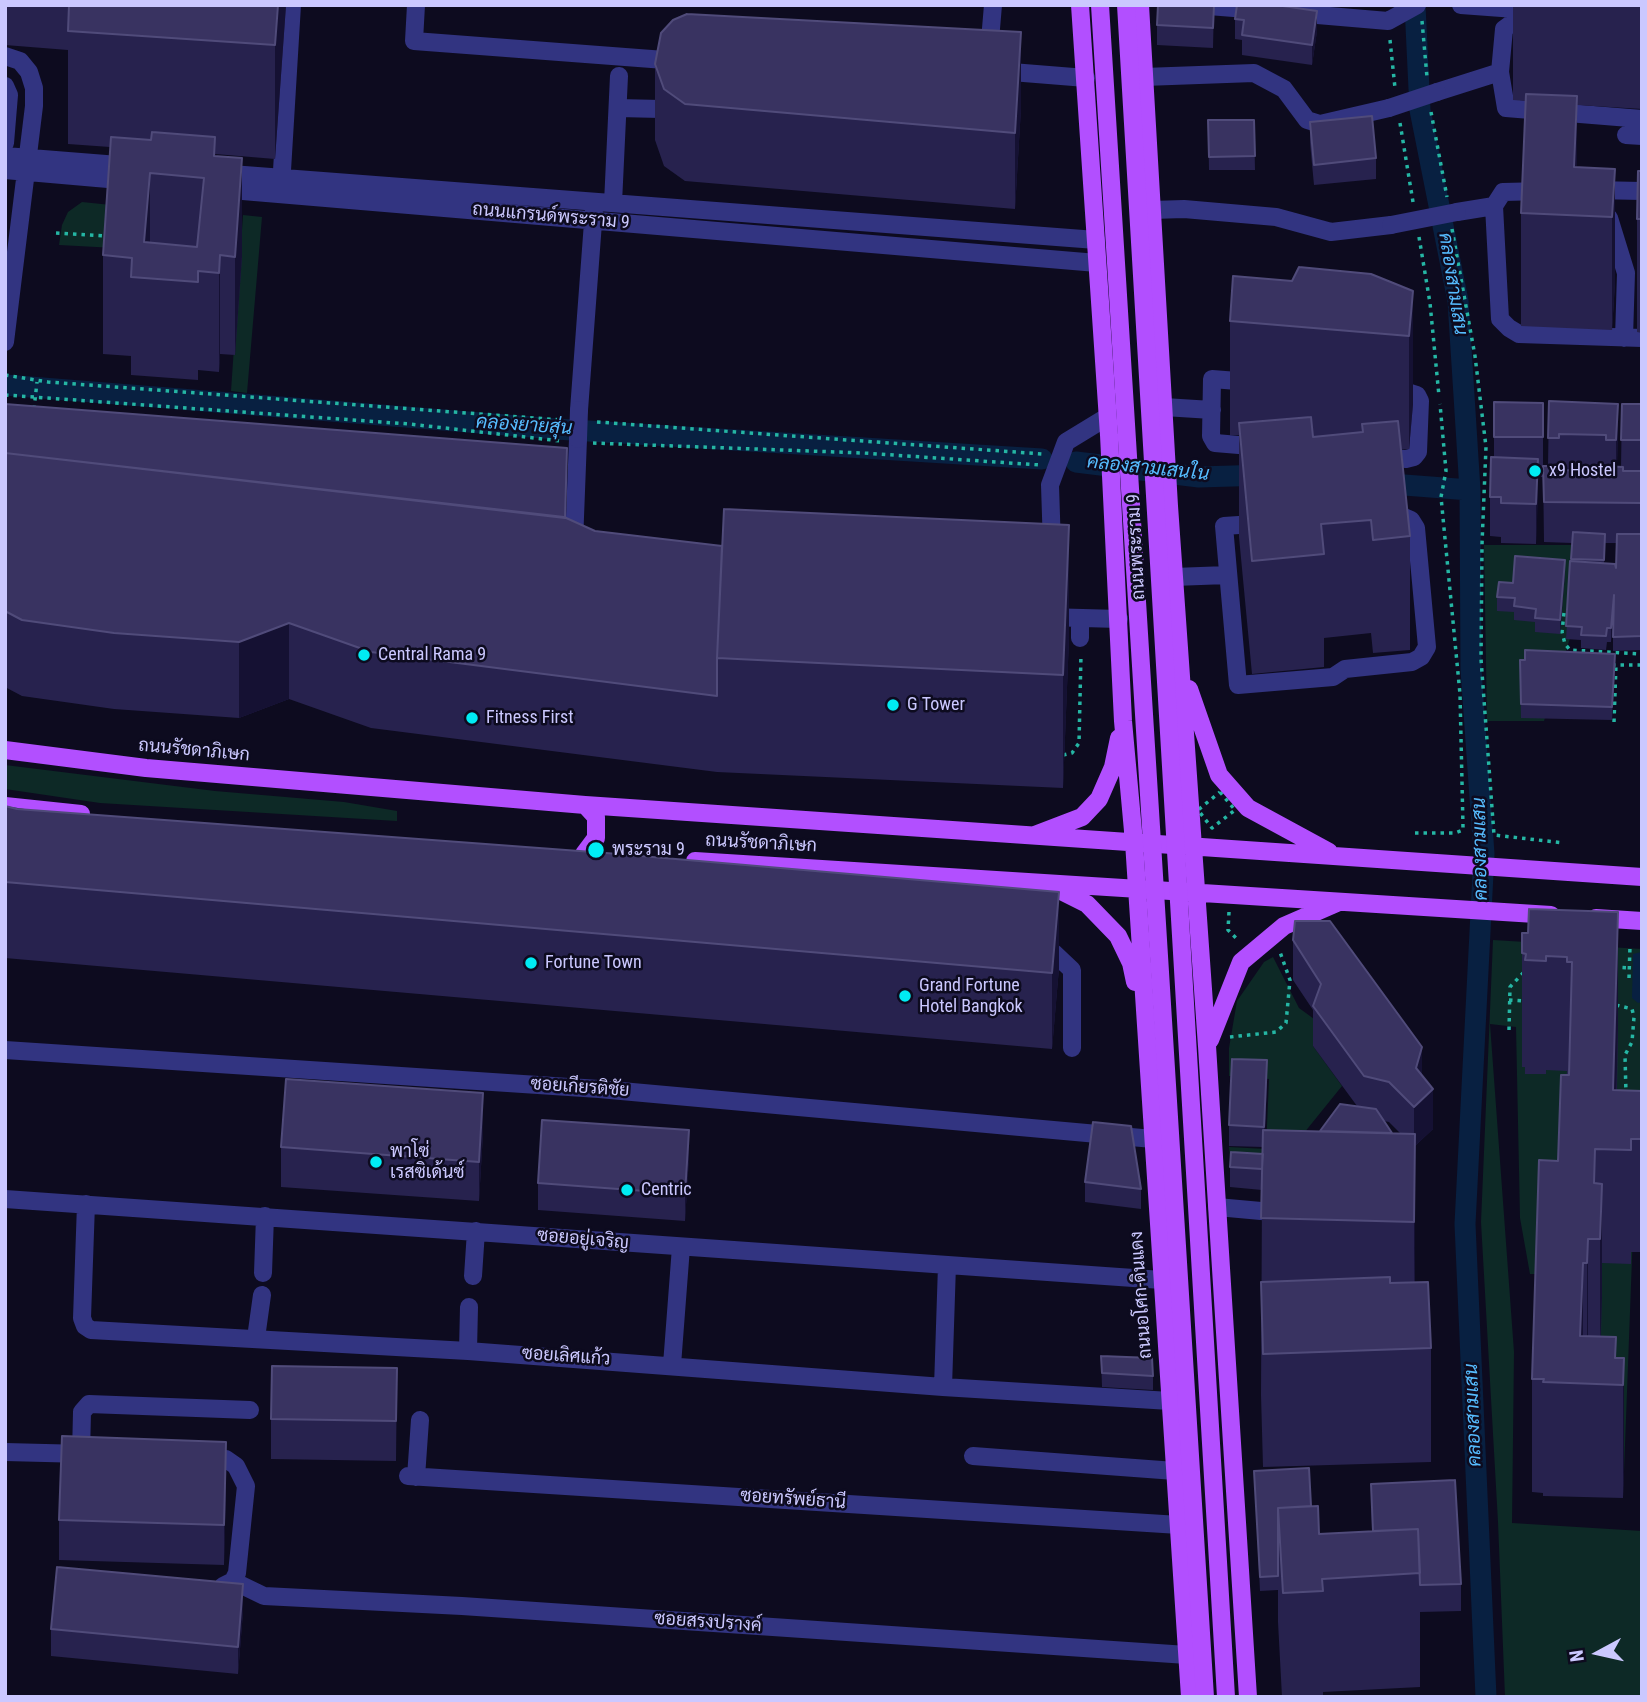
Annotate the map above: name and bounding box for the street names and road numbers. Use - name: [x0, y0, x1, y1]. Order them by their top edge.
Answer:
- street label: ถนนแกรนด์พระราม 9: [471, 199, 631, 235]
- street label: ถนนพระราม 9: [1123, 493, 1151, 601]
- street label: ถนนรัชดาภิเษก: [137, 735, 251, 767]
- street label: ถนนรัชดาภิเษก: [705, 830, 817, 858]
- street label: ซอยเกียรติชัย: [530, 1074, 630, 1102]
- street label: ซอยอยู่เจริญ: [536, 1225, 630, 1255]
- street label: ถนนอโศก-ดินแดง: [1127, 1230, 1157, 1360]
- street label: ซอยเลิศแก้ว: [521, 1343, 611, 1371]
- street label: ซอยทรัพย์ธานี: [740, 1486, 846, 1514]
- street label: ซอยสรงปรางค์: [654, 1608, 762, 1638]

